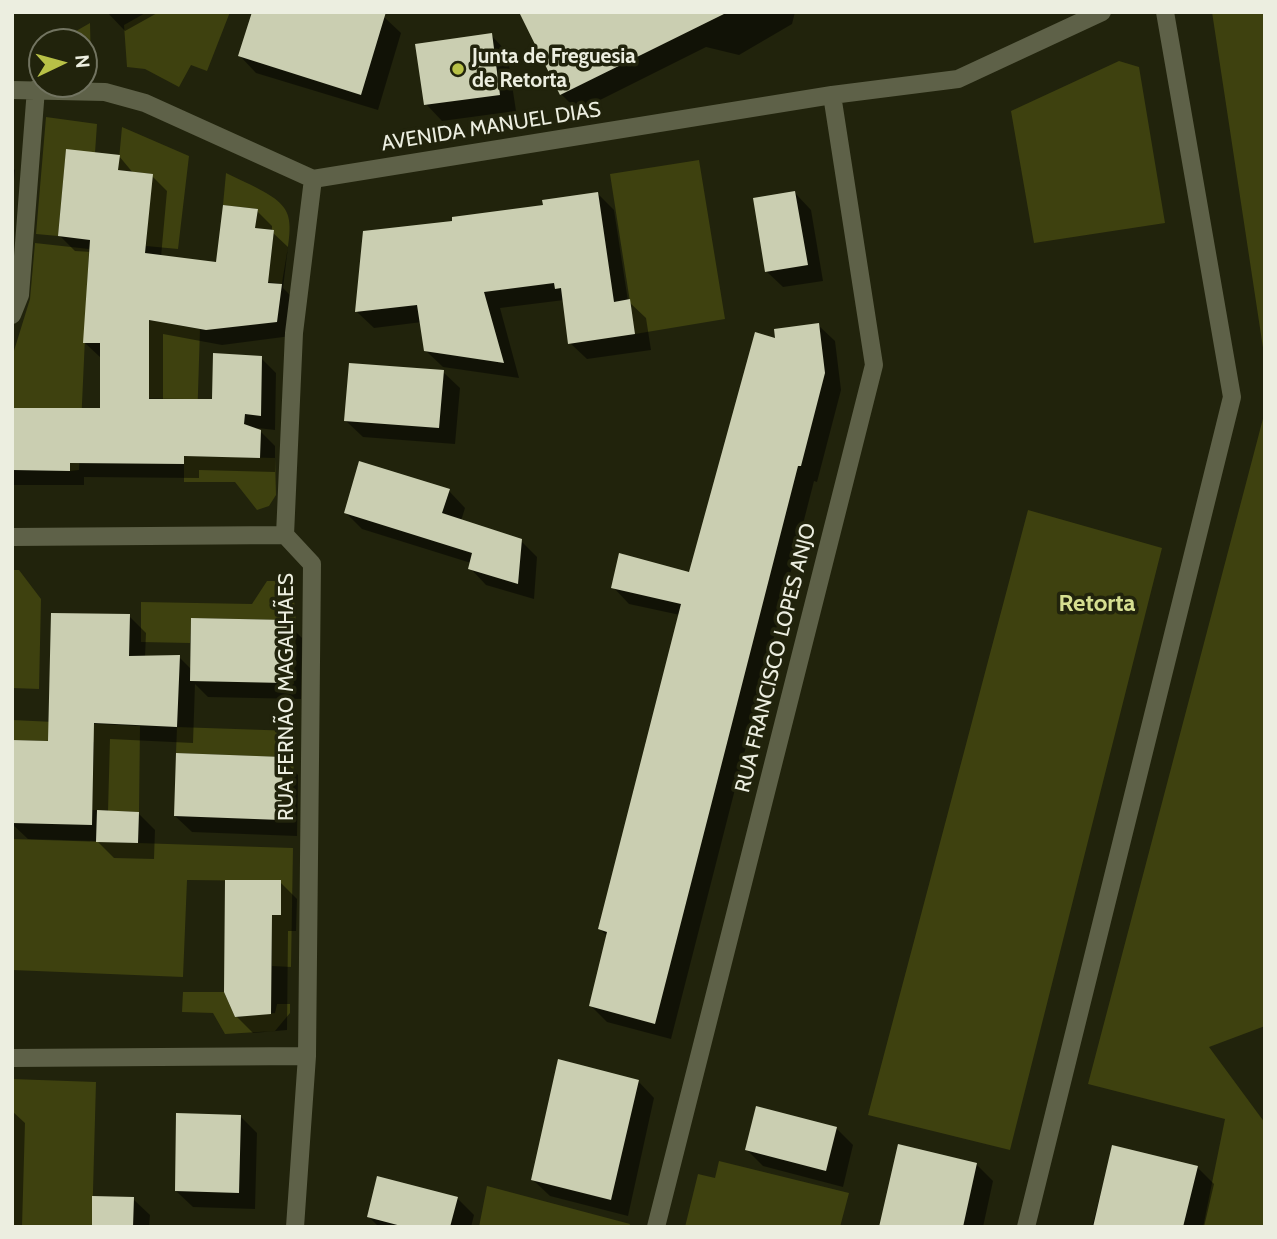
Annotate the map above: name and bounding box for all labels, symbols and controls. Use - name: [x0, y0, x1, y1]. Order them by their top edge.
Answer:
- north arrow: [28, 28, 98, 98]
- place label: Junta de Freguesia de Retorta: [472, 44, 636, 94]
- text: N: [70, 54, 94, 69]
- marker: Junta de Freguesia de Retorta: [450, 61, 466, 77]
- street label: AVENIDA MANUEL DIAS: [379, 97, 603, 157]
- street label: RUA FRANCISCO LOPES ANJO: [730, 521, 822, 795]
- street label: RUA FERNÃO MAGALHÃES: [274, 573, 300, 821]
- district label: Retorta: [1059, 590, 1135, 618]

